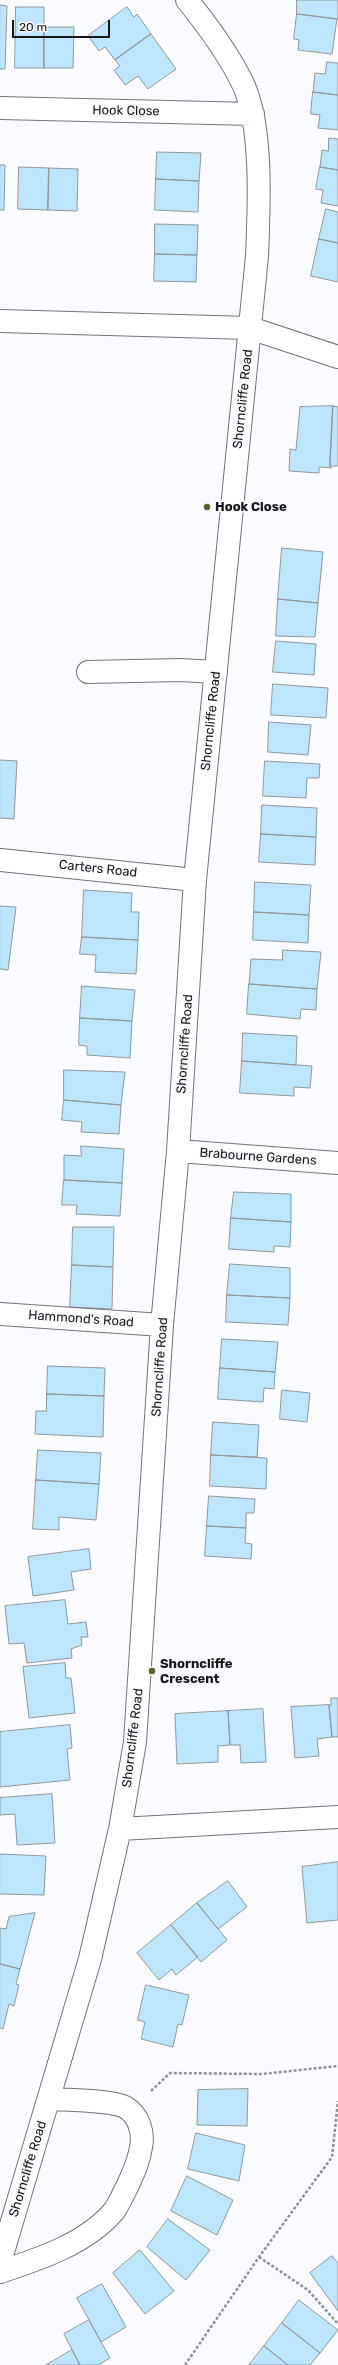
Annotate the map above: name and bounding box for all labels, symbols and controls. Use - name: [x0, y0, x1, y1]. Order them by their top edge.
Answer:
- scale bar: [14, 12, 112, 38]
- text: 20 m: [19, 20, 47, 34]
- street label: Hook Close: [92, 103, 160, 119]
- street label: Shorncliffe Road: [230, 349, 256, 449]
- place label: Hook Close: [215, 499, 287, 515]
- marker: Hook Close: [202, 502, 212, 512]
- street label: Shorncliffe Road: [198, 671, 224, 771]
- street label: Carters Road: [58, 857, 138, 881]
- street label: Shorncliffe Road: [174, 994, 196, 1094]
- street label: Brabourne Gardens: [199, 1145, 317, 1169]
- street label: Hammond's Road: [28, 1308, 134, 1330]
- street label: Shorncliffe Road: [149, 1317, 171, 1417]
- place label: Shorncliffe Crescent: [160, 1656, 232, 1687]
- marker: Shorncliffe Crescent: [147, 1666, 157, 1676]
- street label: Shorncliffe Road: [119, 1687, 147, 1789]
- street label: Shorncliffe Road: [6, 2119, 50, 2219]

